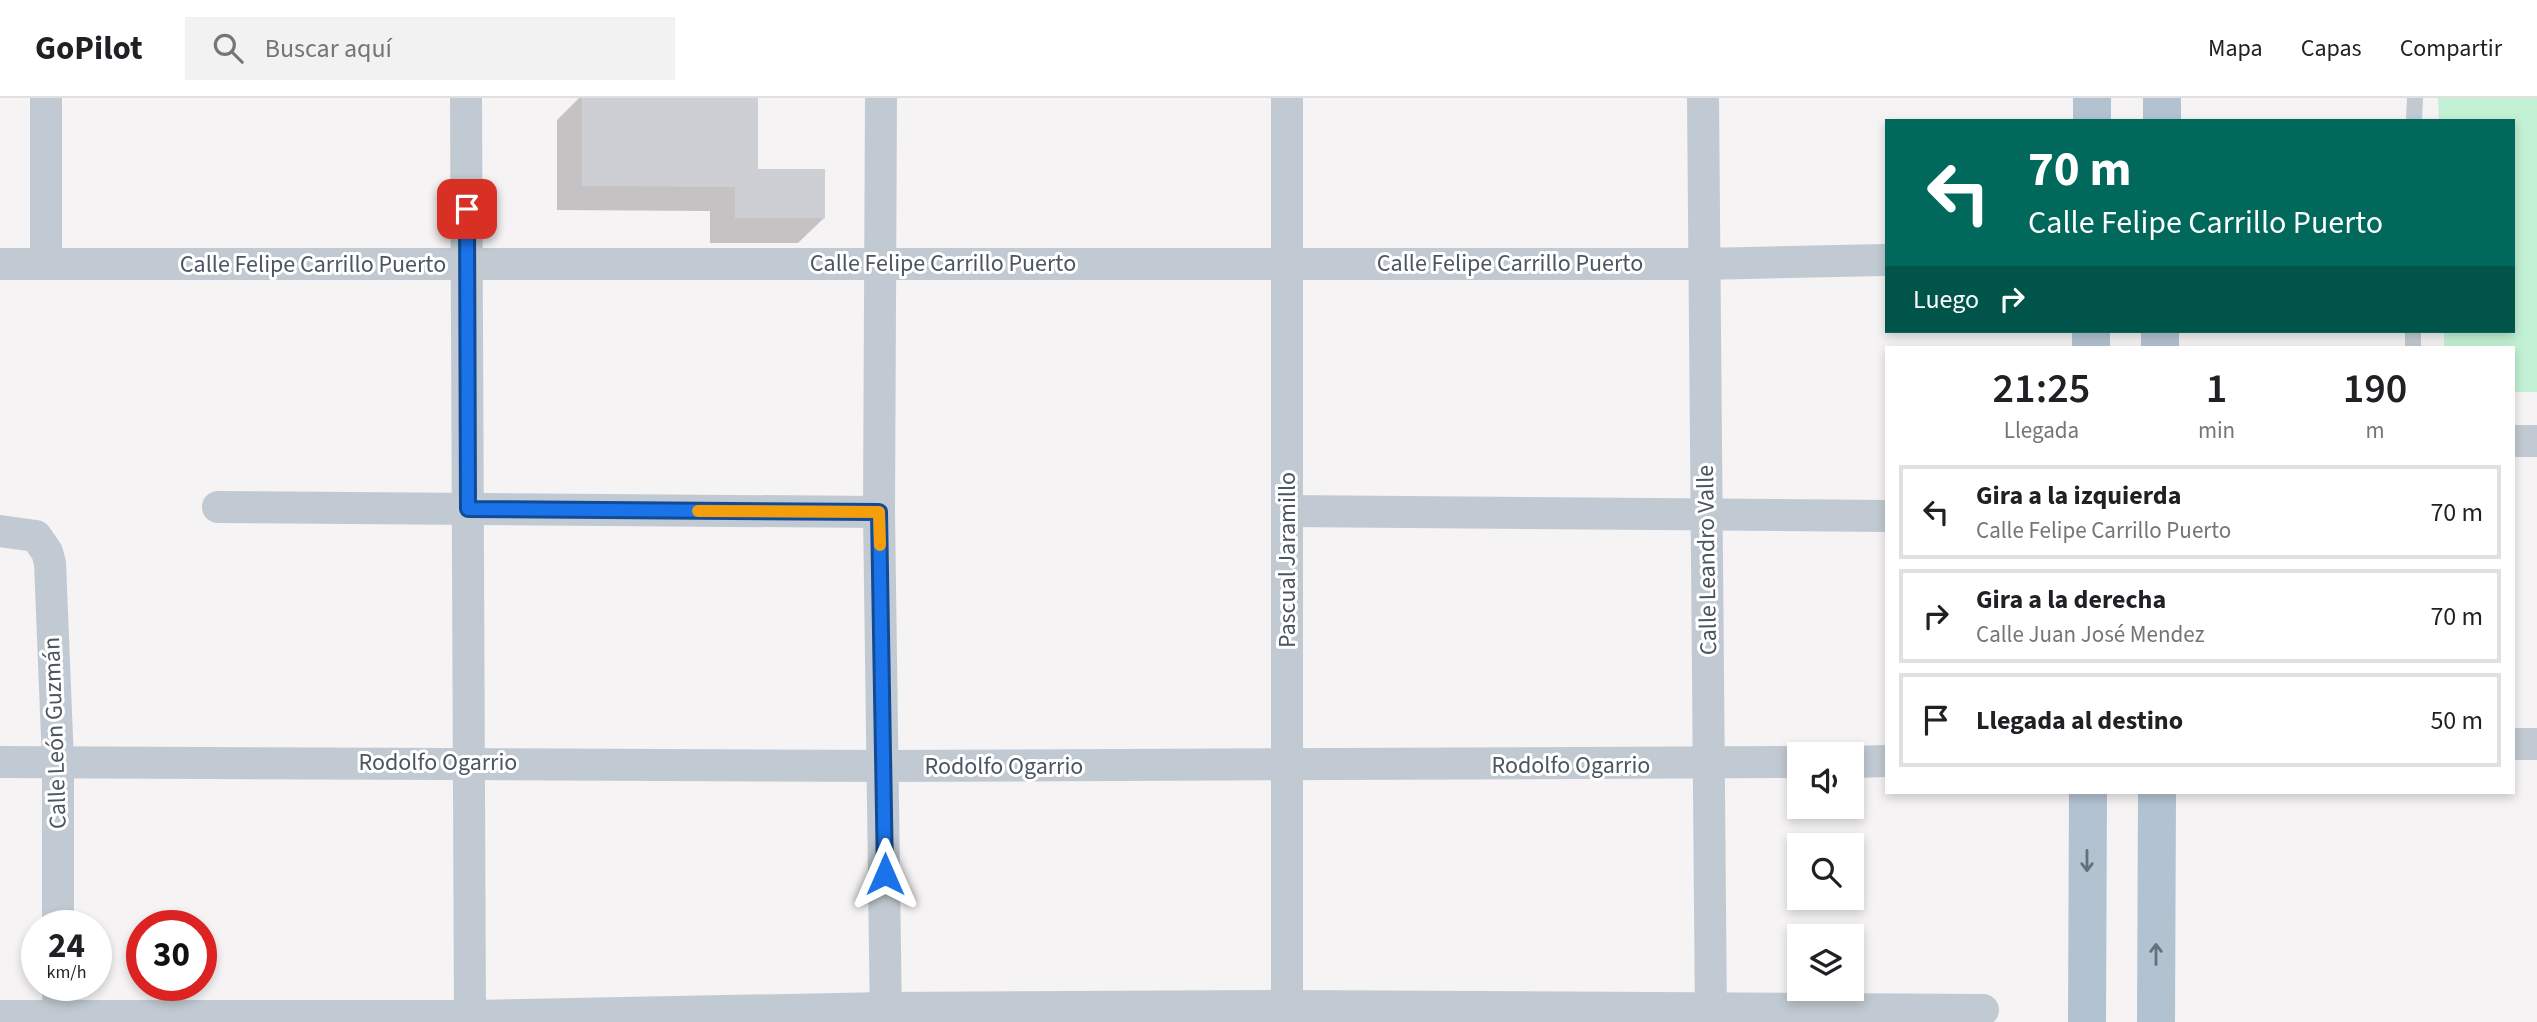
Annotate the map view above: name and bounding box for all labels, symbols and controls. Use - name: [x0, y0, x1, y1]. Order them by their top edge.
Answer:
- search box: [185, 17, 675, 80]
- text: GoPilot: [35, 25, 143, 72]
- icon: search: [209, 29, 247, 67]
- text: Buscar aquí: [265, 30, 392, 67]
- text: Mapa: [2208, 31, 2263, 66]
- text: Capas: [2301, 31, 2362, 66]
- text: Compartir: [2400, 31, 2502, 66]
- text: 70 m: [2028, 135, 2132, 205]
- icon: left: [1913, 147, 2004, 238]
- pin: [437, 179, 497, 239]
- icon: arrive: [448, 190, 486, 228]
- text: Calle Felipe Carrillo Puerto: [2028, 200, 2383, 246]
- street label: Calle Felipe Carrillo Puerto: [810, 246, 1076, 281]
- street label: Calle Felipe Carrillo Puerto: [1377, 246, 1643, 281]
- street label: Calle Felipe Carrillo Puerto: [180, 247, 446, 282]
- icon: right: [1993, 280, 2031, 318]
- text: Luego: [1913, 281, 1979, 318]
- text: 21:25: [1993, 359, 2090, 419]
- text: 1: [2206, 359, 2227, 419]
- text: 190: [2343, 359, 2407, 419]
- text: Llegada: [2004, 414, 2079, 447]
- text: min: [2198, 414, 2235, 447]
- text: m: [2366, 414, 2385, 447]
- street label: Calle Leandro Valle: [1688, 465, 1726, 655]
- street label: Pascual Jaramillo: [1270, 472, 1305, 648]
- text: Gira a la izquierda: [1976, 477, 2181, 514]
- icon: left: [1917, 493, 1955, 531]
- text: 70 m: [2430, 494, 2483, 531]
- text: Calle Felipe Carrillo Puerto: [1976, 514, 2231, 547]
- text: Gira a la derecha: [1976, 581, 2166, 618]
- icon: right: [1917, 597, 1955, 635]
- text: 70 m: [2430, 598, 2483, 635]
- text: Calle Juan José Mendez: [1976, 618, 2205, 651]
- street label: Calle León Guzmán: [34, 636, 76, 830]
- icon: arrive: [1917, 701, 1955, 739]
- text: Llegada al destino: [1976, 702, 2183, 739]
- text: 50 m: [2430, 702, 2483, 739]
- map controls: [1787, 742, 1864, 1001]
- button: sound: [1787, 742, 1864, 819]
- street label: Rodolfo Ogarrio: [359, 745, 517, 780]
- street label: Rodolfo Ogarrio: [1492, 748, 1650, 783]
- street label: Rodolfo Ogarrio: [925, 749, 1083, 784]
- button: search: [1787, 833, 1864, 910]
- position arrow: [848, 837, 922, 911]
- one-way arrow: [2080, 849, 2094, 872]
- speed limit sign: 30: [126, 910, 217, 1001]
- text: 24: [48, 921, 85, 971]
- button: layers: [1787, 924, 1864, 1001]
- one-way arrow: [2149, 943, 2163, 966]
- text: km/h: [47, 960, 86, 985]

